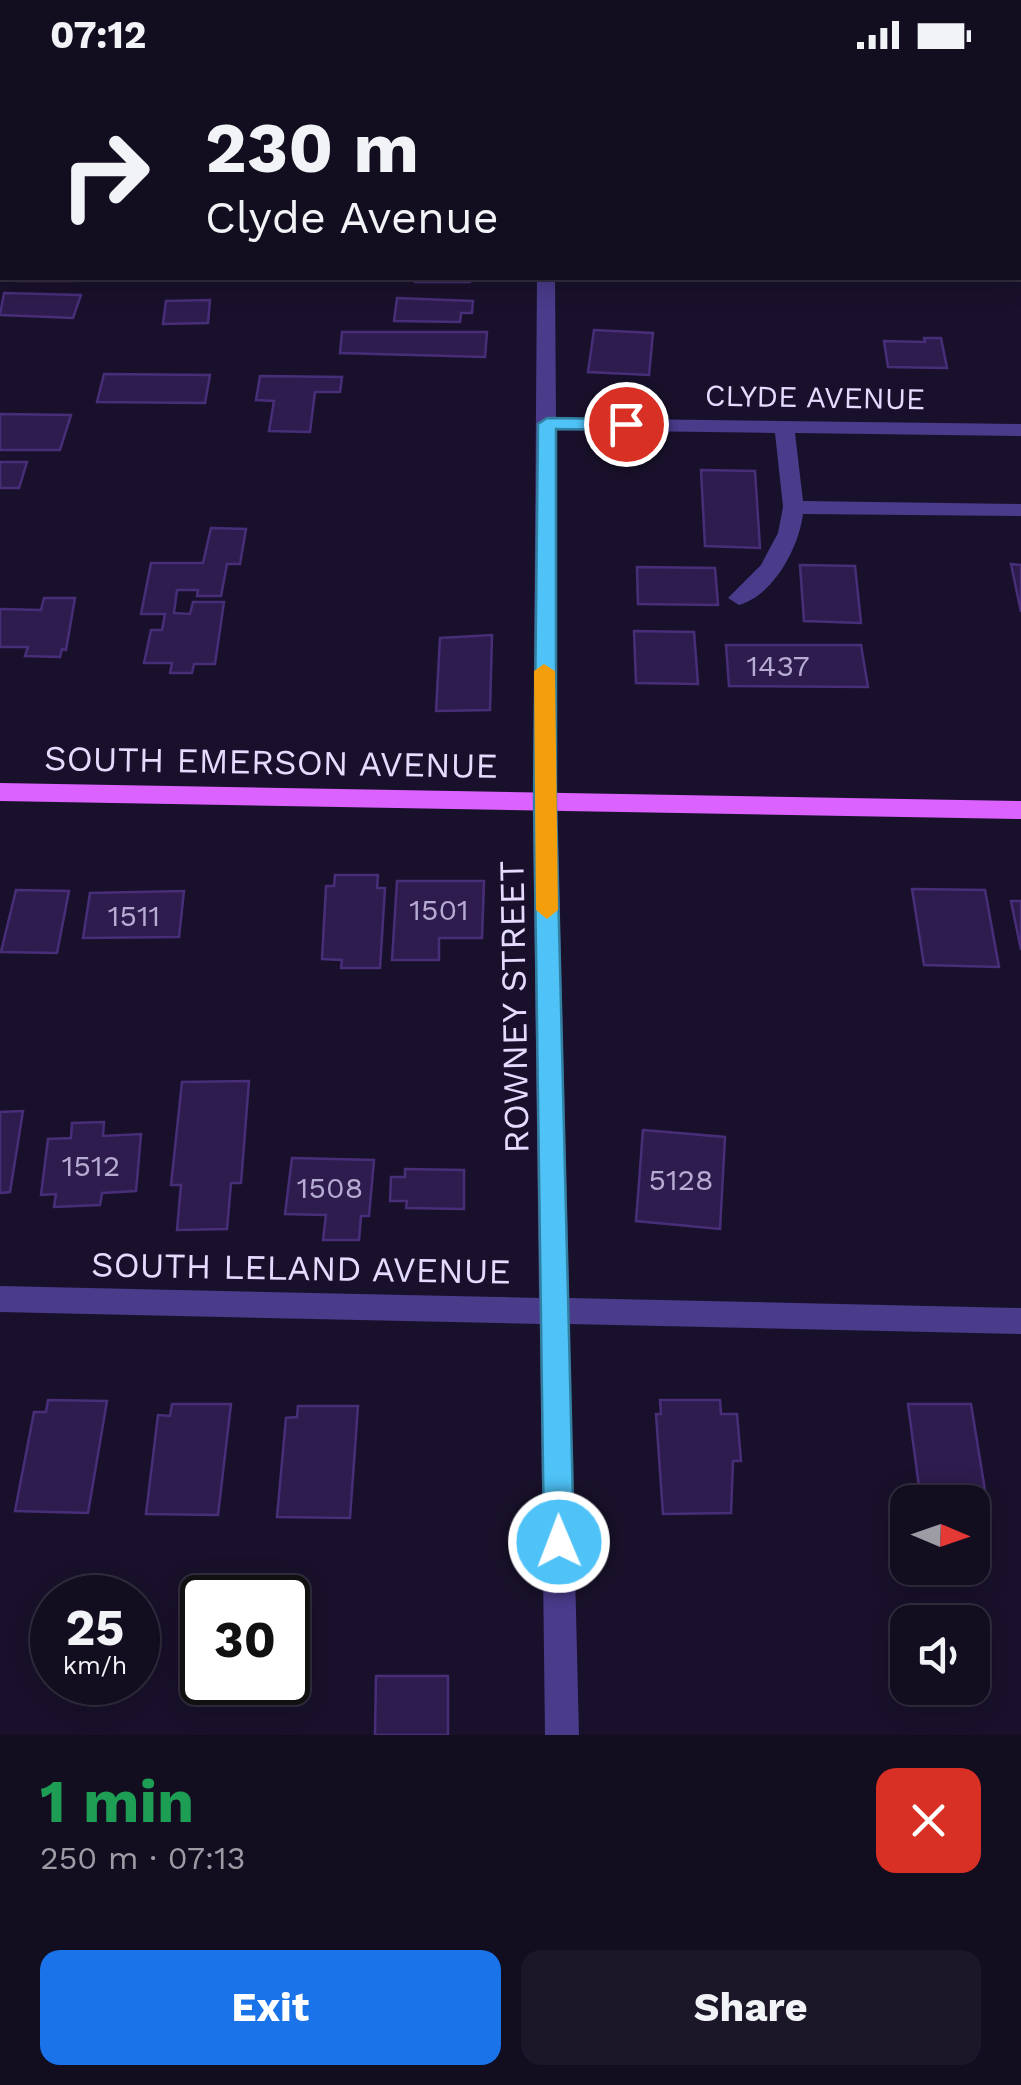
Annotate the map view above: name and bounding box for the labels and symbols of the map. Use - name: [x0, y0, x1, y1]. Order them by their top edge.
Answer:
- street label: CLYDE AVENUE: [705, 378, 925, 416]
- pin: [584, 382, 669, 467]
- house number: 1437: [746, 648, 810, 683]
- street label: SOUTH EMERSON AVENUE: [44, 737, 498, 787]
- street label: ROWNEY STREET: [490, 860, 538, 1154]
- house number: 1501: [409, 892, 469, 927]
- house number: 1511: [108, 898, 160, 933]
- house number: 1512: [62, 1148, 120, 1183]
- house number: 5128: [648, 1162, 714, 1197]
- house number: 1508: [297, 1170, 363, 1205]
- street label: SOUTH LELAND AVENUE: [91, 1243, 511, 1293]
- north arrow: [890, 1485, 990, 1585]
- position arrow: [507, 1490, 611, 1594]
- speed limit sign: 30: [180, 1575, 310, 1705]

